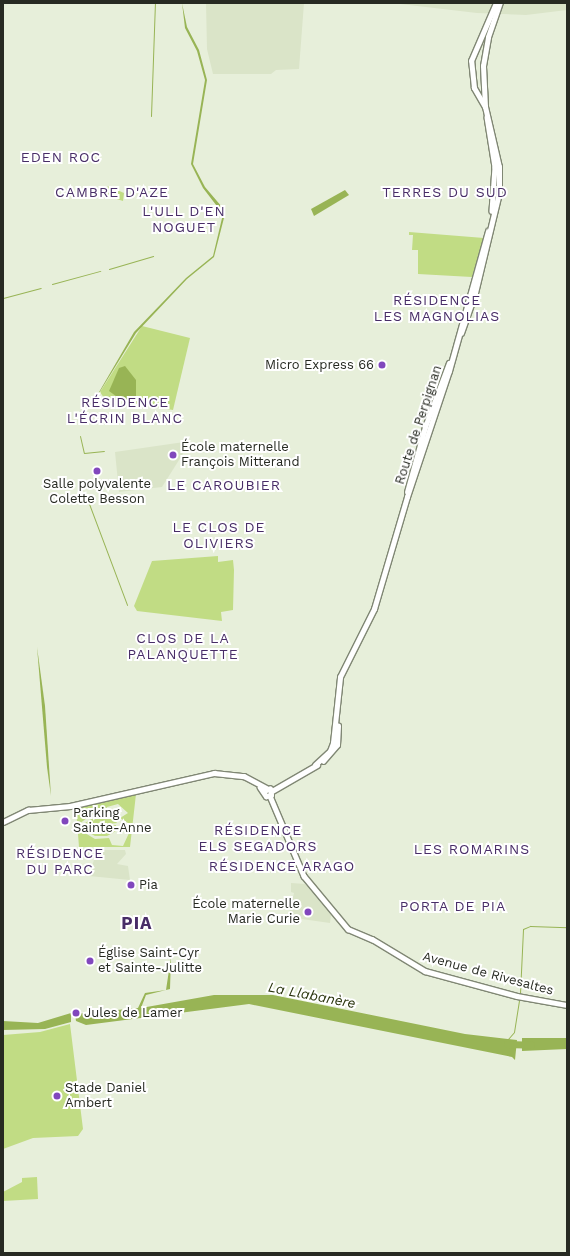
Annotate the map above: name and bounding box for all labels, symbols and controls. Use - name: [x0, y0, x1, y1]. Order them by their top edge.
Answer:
- district label: EDEN ROC: [21, 149, 101, 165]
- district label: CAMBRE D'AZE: [55, 184, 169, 200]
- district label: TERRES DU SUD: [382, 184, 508, 200]
- district label: L'ULL D'EN NOGUET: [142, 203, 226, 236]
- district label: RÉSIDENCE LES MAGNOLIAS: [374, 292, 500, 324]
- place label: Micro Express 66: [265, 357, 374, 373]
- marker: Micro Express 66: [377, 360, 387, 370]
- street label: Route de Perpignan: [392, 363, 446, 487]
- district label: RÉSIDENCE L'ÉCRIN BLANC: [67, 394, 183, 426]
- place label: École maternelle François Mitterand: [181, 440, 300, 471]
- marker: École maternelle François Mitterand: [168, 450, 178, 460]
- marker: Salle polyvalente Colette Besson: [92, 466, 102, 476]
- place label: Salle polyvalente Colette Besson: [43, 477, 151, 508]
- district label: LE CAROUBIER: [167, 477, 281, 493]
- district label: LE CLOS DE OLIVIERS: [173, 519, 265, 552]
- district label: CLOS DE LA PALANQUETTE: [127, 630, 239, 662]
- place label: Parking Sainte-Anne: [73, 806, 151, 837]
- marker: Parking Sainte-Anne: [60, 816, 70, 826]
- district label: RÉSIDENCE ELS SEGADORS: [199, 822, 317, 854]
- district label: LES ROMARINS: [414, 841, 530, 857]
- district label: RÉSIDENCE DU PARC: [16, 845, 104, 878]
- district label: RÉSIDENCE ARAGO: [208, 858, 356, 874]
- place label: Pia: [139, 877, 158, 893]
- marker: Pia: [126, 880, 136, 890]
- place label: École maternelle Marie Curie: [192, 897, 300, 928]
- district label: PORTA DE PIA: [400, 898, 506, 914]
- marker: École maternelle Marie Curie: [303, 907, 313, 917]
- district label: PIA: [121, 914, 153, 934]
- place label: Église Saint-Cyr et Sainte-Julitte: [98, 946, 202, 977]
- street label: Avenue de Rivesaltes: [421, 949, 555, 999]
- marker: Église Saint-Cyr et Sainte-Julitte: [85, 956, 95, 966]
- water label: La Llabanère: [267, 978, 357, 1012]
- place label: Jules de Lamer: [84, 1005, 182, 1021]
- marker: Jules de Lamer: [71, 1008, 81, 1018]
- place label: Stade Daniel Ambert: [65, 1081, 146, 1112]
- marker: Stade Daniel Ambert: [52, 1091, 62, 1101]

